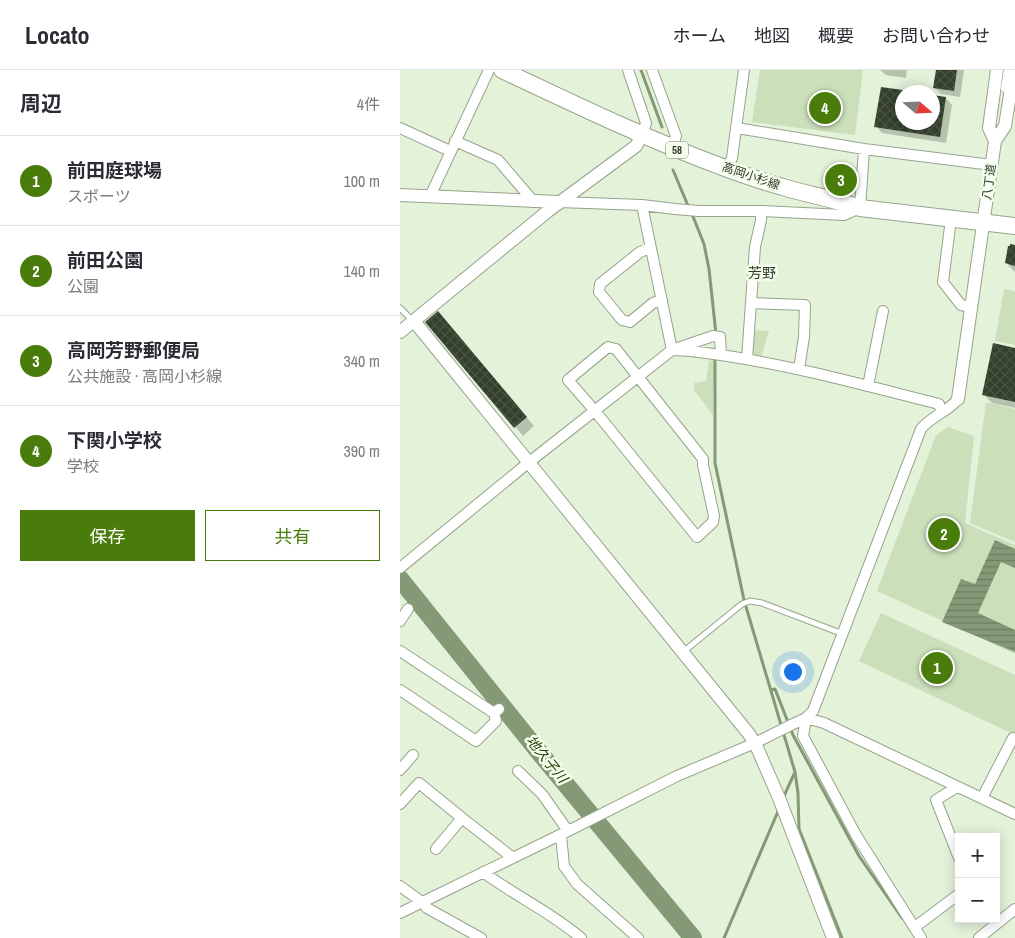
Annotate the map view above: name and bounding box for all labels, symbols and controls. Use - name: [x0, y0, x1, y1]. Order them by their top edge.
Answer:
- text: Locato: [25, 19, 90, 51]
- text: ホーム: [673, 23, 726, 48]
- text: 地図: [754, 23, 790, 48]
- text: 概要: [818, 23, 854, 48]
- text: お問い合わせ: [882, 23, 990, 48]
- north arrow: [895, 85, 940, 130]
- text: 周辺: [20, 89, 62, 118]
- pin: 4: [809, 89, 841, 127]
- text: 4件: [357, 93, 380, 115]
- road number: 58: [666, 142, 688, 158]
- text: 前田庭球場: [67, 157, 162, 183]
- street label: 高岡小杉線: [720, 159, 782, 193]
- pin: 3: [825, 161, 857, 199]
- street label: 八丁道: [979, 163, 999, 201]
- text: 1: [32, 170, 40, 192]
- text: 100 m: [344, 170, 380, 192]
- text: スポーツ: [67, 185, 131, 207]
- text: 前田公園: [67, 247, 143, 273]
- text: 2: [32, 260, 40, 282]
- text: 140 m: [344, 260, 380, 282]
- district label: 芳野: [748, 264, 776, 282]
- text: 公園: [67, 275, 99, 297]
- text: 高岡芳野郵便局: [67, 337, 200, 363]
- text: 3: [32, 350, 40, 372]
- text: 340 m: [344, 350, 380, 372]
- text: 公共施設 · 高岡小杉線: [67, 365, 222, 387]
- text: 下関小学校: [67, 427, 162, 453]
- text: 4: [32, 440, 40, 462]
- text: 390 m: [344, 440, 380, 462]
- text: 学校: [67, 455, 99, 477]
- button: 保存: [20, 510, 195, 561]
- button: 共有: [205, 510, 380, 561]
- pin: 2: [928, 515, 960, 553]
- pin: 1: [921, 649, 953, 687]
- your location: [780, 659, 806, 685]
- water label: 地久子川: [522, 732, 573, 788]
- map controls: [955, 833, 1000, 923]
- button: +: [955, 833, 1000, 878]
- button: −: [955, 878, 1000, 923]

